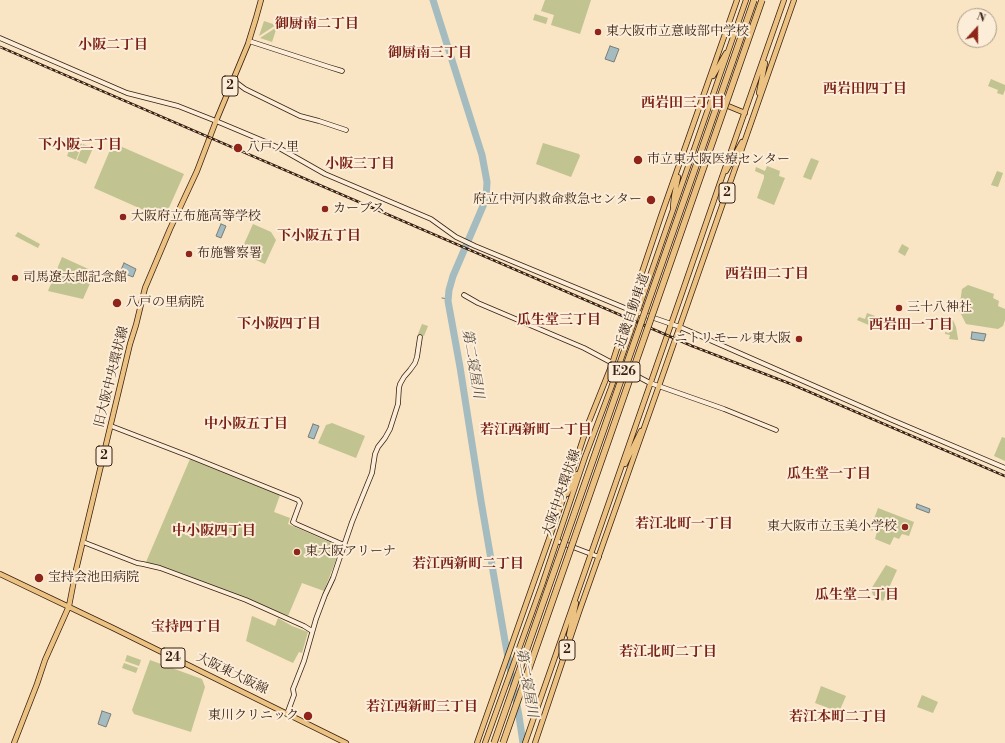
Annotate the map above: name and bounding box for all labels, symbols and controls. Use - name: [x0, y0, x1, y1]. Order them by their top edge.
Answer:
- north arrow: [957, 8, 997, 48]
- text: N: [974, 10, 988, 26]
- district label: 御厨南二丁目: [275, 17, 359, 33]
- place label: 東大阪市立意岐部中学校: [606, 24, 749, 40]
- marker: 東大阪市立意岐部中学校: [593, 27, 603, 37]
- district label: 小阪二丁目: [78, 38, 148, 54]
- district label: 御厨南三丁目: [388, 46, 472, 62]
- road number: 2: [222, 76, 238, 96]
- district label: 西岩田四丁目: [823, 82, 907, 98]
- district label: 西岩田三丁目: [641, 96, 725, 112]
- district label: 下小阪二丁目: [38, 138, 122, 154]
- place label: 八戸ノ里: [247, 140, 299, 156]
- marker: 八戸ノ里: [232, 142, 244, 154]
- place label: 市立東大阪医療センター: [647, 152, 790, 168]
- marker: 市立東大阪医療センター: [632, 154, 644, 166]
- district label: 小阪三丁目: [325, 157, 395, 173]
- road number: 2: [719, 183, 735, 203]
- place label: 府立中河内救命救急センター: [473, 192, 642, 208]
- marker: 府立中河内救命救急センター: [645, 194, 657, 206]
- place label: カーブス: [333, 201, 385, 217]
- marker: カーブス: [320, 204, 330, 214]
- place label: 大阪府立布施高等学校: [131, 209, 261, 225]
- marker: 大阪府立布施高等学校: [118, 212, 128, 222]
- district label: 下小阪五丁目: [277, 229, 361, 245]
- place label: 布施警察署: [197, 246, 262, 262]
- marker: 布施警察署: [184, 249, 194, 259]
- district label: 西岩田二丁目: [725, 267, 809, 283]
- place label: 司馬遼太郎記念館: [23, 270, 127, 286]
- street label: 近畿自動車道: [613, 272, 653, 350]
- marker: 司馬遼太郎記念館: [10, 273, 20, 283]
- place label: 八戸の里病院: [126, 295, 204, 311]
- marker: 八戸の里病院: [111, 297, 123, 309]
- place label: 三十八神社: [907, 300, 972, 316]
- marker: 三十八神社: [894, 303, 904, 313]
- district label: 瓜生堂三丁目: [517, 313, 601, 329]
- district label: 下小阪四丁目: [237, 317, 321, 333]
- district label: 西岩田一丁目: [869, 318, 953, 334]
- street label: 旧大阪中央環状線: [92, 325, 132, 429]
- water label: 第二寝屋川: [458, 328, 486, 400]
- place label: ニトリモール東大阪: [675, 331, 791, 347]
- marker: ニトリモール東大阪: [794, 334, 804, 344]
- road number: E26: [608, 362, 640, 382]
- district label: 中小阪五丁目: [204, 417, 288, 433]
- district label: 若江西新町一丁目: [480, 423, 592, 439]
- road number: 2: [96, 446, 112, 466]
- street label: 大阪中央環状線: [540, 447, 584, 539]
- district label: 瓜生堂一丁目: [787, 467, 871, 483]
- district label: 若江北町一丁目: [635, 517, 733, 533]
- place label: 東大阪市立玉美小学校: [767, 519, 897, 535]
- marker: 東大阪市立玉美小学校: [900, 522, 910, 532]
- district label: 中小阪四丁目: [172, 524, 256, 540]
- place label: 東大阪アリーナ: [305, 544, 396, 560]
- marker: 東大阪アリーナ: [292, 547, 302, 557]
- district label: 若江西新町二丁目: [412, 557, 524, 573]
- place label: 宝持会池田病院: [48, 570, 139, 586]
- marker: 宝持会池田病院: [33, 572, 45, 584]
- district label: 瓜生堂二丁目: [815, 588, 899, 604]
- district label: 宝持四丁目: [151, 620, 221, 636]
- road number: 2: [559, 640, 575, 660]
- district label: 若江北町二丁目: [619, 645, 717, 661]
- water label: 第二寝屋川: [512, 647, 540, 719]
- road number: 24: [161, 648, 185, 668]
- street label: 大阪東大阪線: [194, 650, 270, 698]
- district label: 若江西新町三丁目: [366, 700, 478, 716]
- place label: 東川クリニック: [208, 708, 299, 724]
- marker: 東川クリニック: [302, 710, 314, 722]
- district label: 若江本町二丁目: [789, 710, 887, 726]

